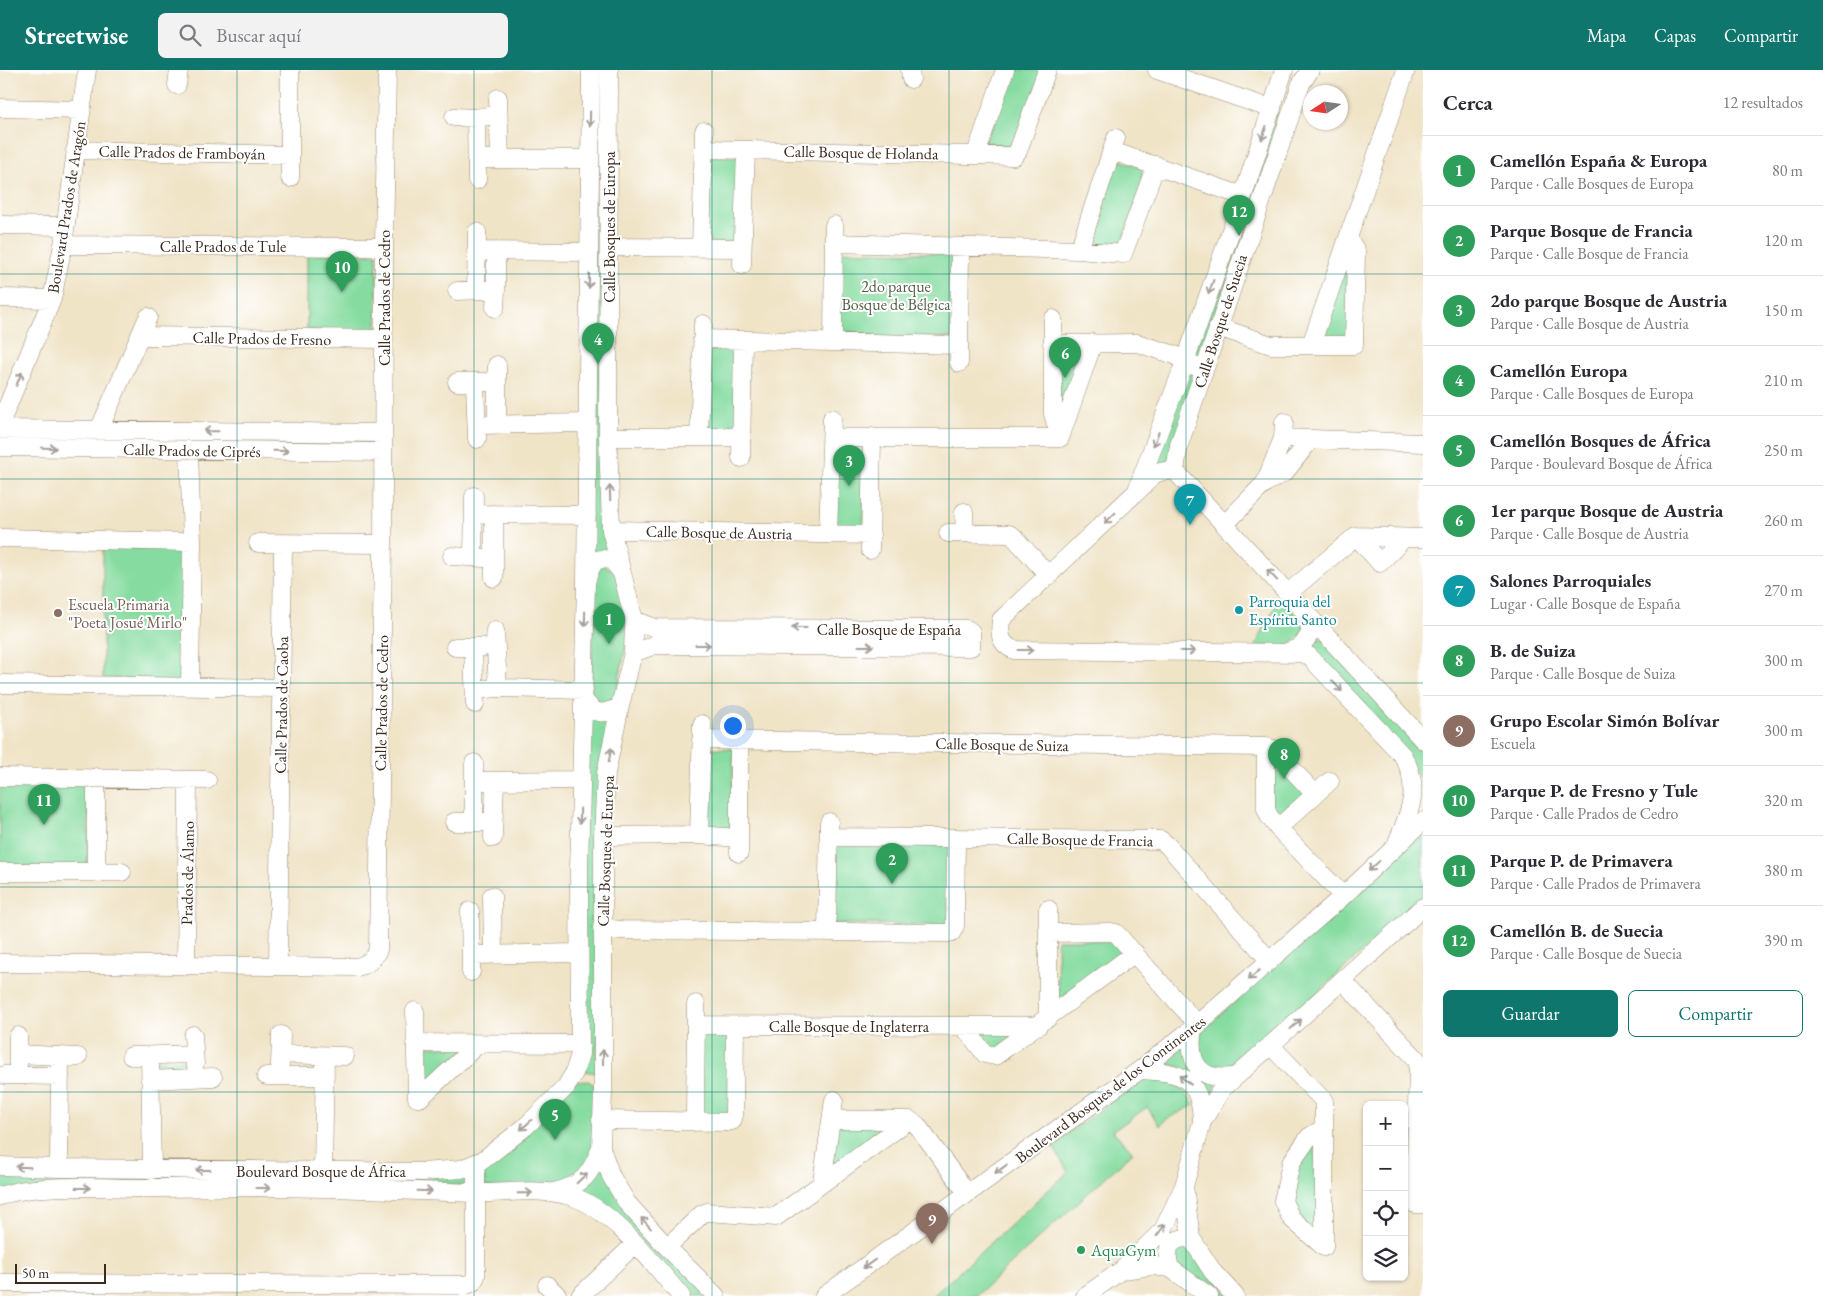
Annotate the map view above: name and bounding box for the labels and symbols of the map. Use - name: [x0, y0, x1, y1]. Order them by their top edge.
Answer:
- north arrow: [1303, 85, 1348, 130]
- one-way arrow: [586, 110, 595, 126]
- street label: Boulevard Prados de Aragón: [42, 119, 91, 295]
- one-way arrow: [1259, 125, 1268, 140]
- street label: Calle Prados de Framboyán: [98, 141, 266, 164]
- street label: Calle Bosque de Holanda: [783, 141, 939, 164]
- street label: Calle Bosques de Europa: [599, 151, 620, 303]
- pin: 12: [1223, 195, 1255, 236]
- street label: Calle Prados de Cedro: [374, 230, 395, 366]
- street label: Calle Prados de Tule: [160, 236, 286, 257]
- pin: 10: [326, 251, 358, 292]
- street label: Calle Bosque de Suecia: [1189, 251, 1252, 391]
- one-way arrow: [584, 272, 594, 289]
- park label: 2do parque Bosque de Bélgica: [841, 276, 951, 315]
- one-way arrow: [1206, 278, 1215, 294]
- pin: 4: [582, 323, 614, 364]
- street label: Calle Prados de Fresno: [192, 327, 332, 350]
- pin: 6: [1049, 337, 1081, 378]
- one-way arrow: [14, 372, 24, 387]
- one-way arrow: [204, 427, 220, 436]
- one-way arrow: [1150, 431, 1160, 446]
- street label: Calle Prados de Ciprés: [123, 439, 261, 462]
- one-way arrow: [40, 443, 56, 453]
- pin: 3: [833, 445, 865, 486]
- one-way arrow: [272, 446, 289, 456]
- pin: 7: [1174, 484, 1206, 525]
- one-way arrow: [605, 485, 614, 501]
- one-way arrow: [1104, 512, 1117, 524]
- street label: Calle Bosque de Austria: [646, 521, 793, 544]
- one-way arrow: [1266, 569, 1278, 582]
- place label: Parroquia del Espíritu Santo: [1249, 591, 1337, 630]
- place label: Escuela Primaria "Poeta Josué Mirlo": [68, 594, 187, 633]
- pin: 1: [593, 603, 625, 644]
- marker: Parroquia del Espíritu Santo: [1233, 604, 1245, 616]
- marker: Escuela Primaria "Poeta Josué Mirlo": [52, 607, 64, 619]
- one-way arrow: [581, 610, 590, 626]
- street label: Calle Bosque de España: [817, 619, 962, 640]
- one-way arrow: [791, 623, 807, 633]
- street label: Calle Prados de Cedro: [370, 635, 393, 771]
- street label: Calle Prados de Caoba: [270, 636, 293, 774]
- one-way arrow: [695, 640, 711, 650]
- one-way arrow: [858, 642, 874, 651]
- one-way arrow: [1018, 645, 1034, 655]
- one-way arrow: [1180, 646, 1196, 656]
- one-way arrow: [1331, 680, 1343, 693]
- your location: [720, 713, 746, 739]
- street label: Calle Bosque de Suiza: [935, 733, 1069, 756]
- pin: 8: [1268, 738, 1300, 779]
- one-way arrow: [606, 747, 615, 763]
- street label: Calle Bosques de Europa: [592, 774, 619, 927]
- pin: 11: [28, 784, 60, 825]
- one-way arrow: [575, 808, 584, 824]
- street label: Prados de Álamo: [176, 821, 199, 925]
- street label: Calle Bosque de Francia: [1007, 828, 1154, 851]
- pin: 2: [876, 843, 908, 884]
- one-way arrow: [1368, 860, 1381, 872]
- one-way arrow: [1248, 969, 1261, 980]
- street label: Boulevard Bosques de los Continentes: [1011, 1011, 1210, 1168]
- street label: Calle Bosque de Inglaterra: [769, 1016, 930, 1037]
- one-way arrow: [1289, 1018, 1302, 1030]
- one-way arrow: [598, 1049, 608, 1066]
- one-way arrow: [1179, 1075, 1192, 1086]
- pin: 5: [539, 1099, 571, 1140]
- one-way arrow: [519, 1119, 532, 1131]
- street label: Boulevard Bosque de África: [236, 1161, 407, 1182]
- one-way arrow: [15, 1162, 31, 1171]
- one-way arrow: [995, 1164, 1008, 1175]
- one-way arrow: [195, 1165, 211, 1175]
- one-way arrow: [576, 1173, 589, 1184]
- one-way arrow: [74, 1183, 90, 1193]
- one-way arrow: [254, 1183, 270, 1193]
- one-way arrow: [417, 1187, 433, 1196]
- one-way arrow: [517, 1188, 533, 1198]
- pin: 9: [916, 1203, 948, 1244]
- one-way arrow: [640, 1217, 651, 1230]
- one-way arrow: [1156, 1223, 1166, 1237]
- place label: AquaGym: [1090, 1240, 1157, 1261]
- marker: AquaGym: [1075, 1244, 1087, 1256]
- one-way arrow: [862, 1259, 876, 1269]
- scale bar: [15, 1261, 106, 1284]

